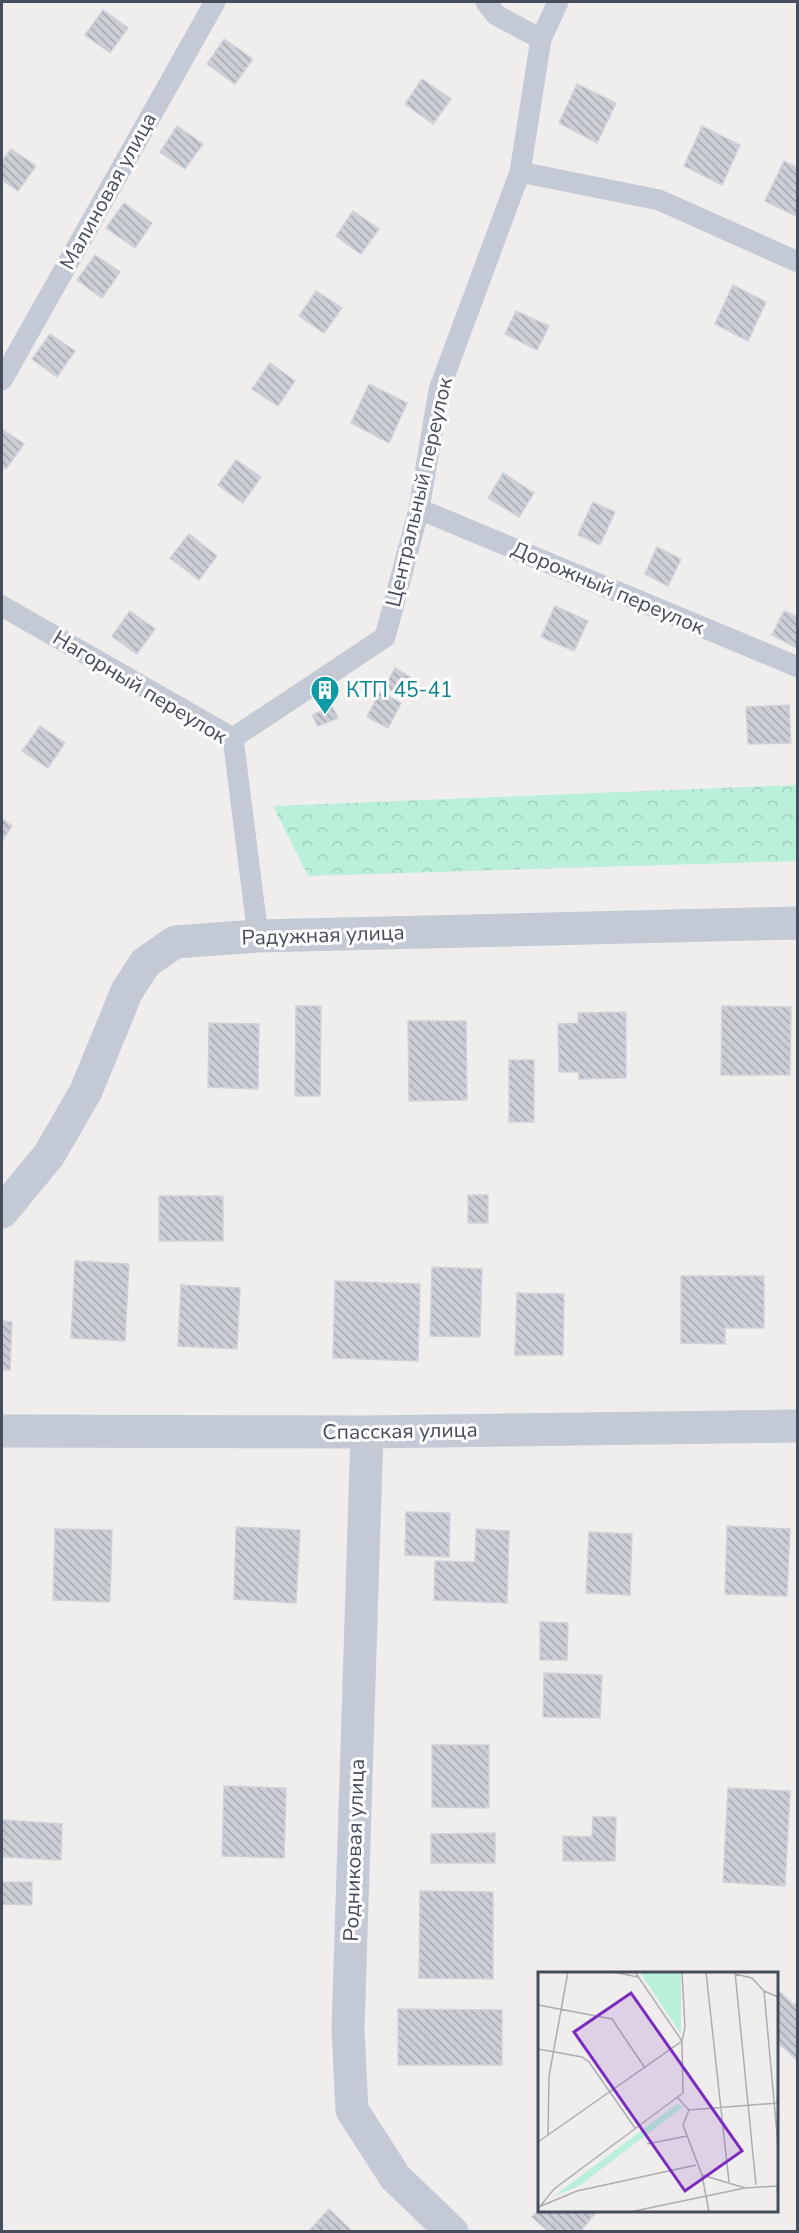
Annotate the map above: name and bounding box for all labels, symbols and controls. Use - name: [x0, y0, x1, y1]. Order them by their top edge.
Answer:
- street label: Малиновая улица: [53, 107, 163, 275]
- street label: Центральный переулок: [379, 374, 459, 610]
- street label: Дорожный переулок: [507, 535, 710, 642]
- street label: Нагорный переулок: [48, 624, 233, 751]
- building icon: КТП 45-41: [309, 674, 341, 716]
- place label: КТП 45-41: [346, 676, 453, 704]
- street label: Радужная улица: [241, 918, 405, 952]
- street label: Спасская улица: [322, 1416, 478, 1446]
- street label: Родниковая улица: [337, 1758, 371, 1942]
- inset map: [538, 1972, 778, 2212]

